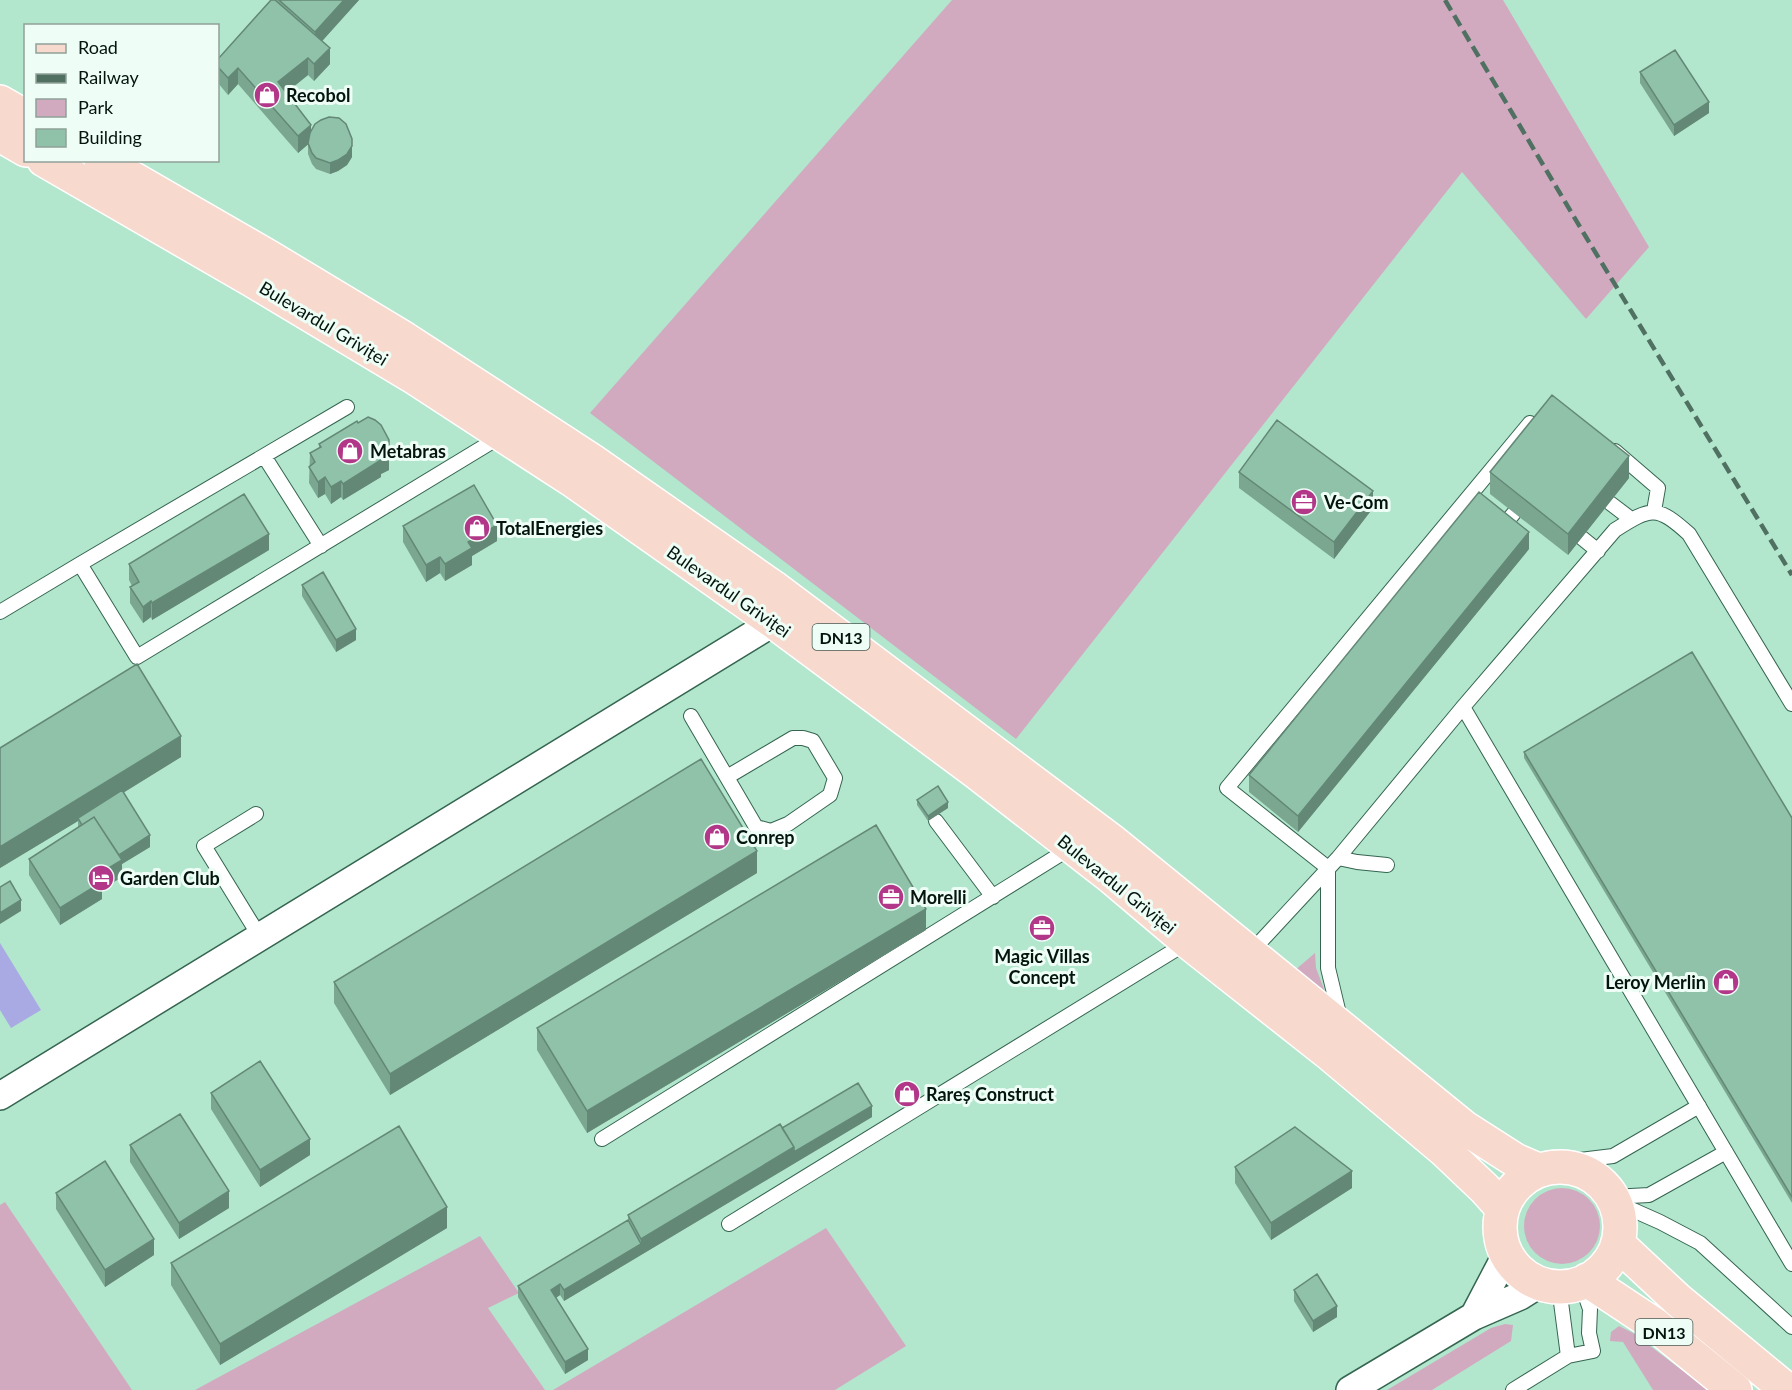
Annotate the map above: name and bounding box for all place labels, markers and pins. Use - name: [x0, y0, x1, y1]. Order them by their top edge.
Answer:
- shop icon: Recobol: [252, 80, 282, 110]
- place label: Recobol: [286, 84, 350, 106]
- shop icon: Metabras: [335, 436, 365, 466]
- place label: Metabras: [370, 440, 446, 462]
- office icon: Ve-Com: [1289, 487, 1319, 517]
- place label: Ve-Com: [1323, 491, 1389, 513]
- shop icon: TotalEnergies: [462, 513, 492, 543]
- place label: TotalEnergies: [496, 517, 603, 539]
- shop icon: Conrep: [702, 822, 732, 852]
- place label: Conrep: [736, 826, 795, 848]
- hotel icon: Garden Club: [86, 863, 116, 893]
- place label: Garden Club: [120, 867, 220, 889]
- office icon: Morelli: [876, 882, 906, 912]
- place label: Morelli: [910, 886, 967, 908]
- office icon: Magic Villas Concept: [1027, 913, 1057, 943]
- place label: Magic Villas Concept: [994, 945, 1090, 988]
- shop icon: Leroy Merlin: [1711, 967, 1741, 997]
- place label: Leroy Merlin: [1605, 971, 1706, 993]
- shop icon: Rareș Construct: [892, 1079, 922, 1109]
- place label: Rareș Construct: [926, 1083, 1054, 1105]

